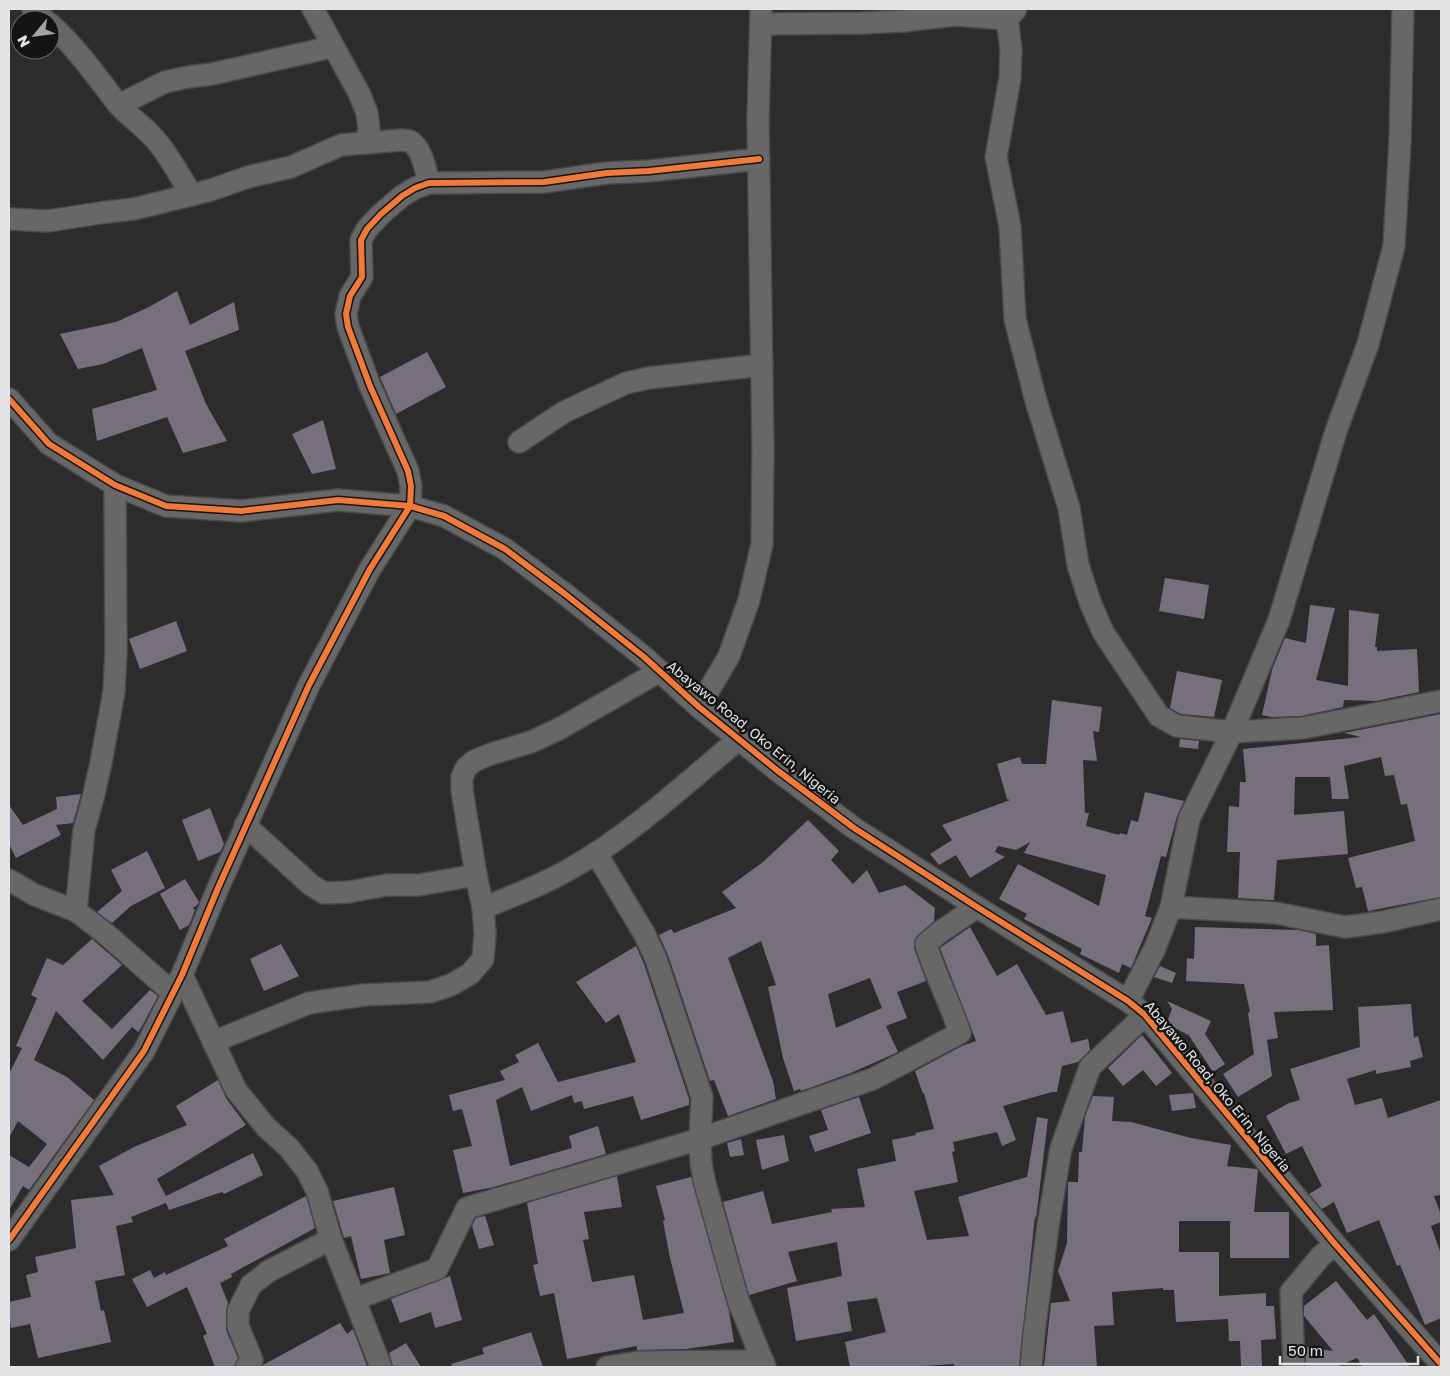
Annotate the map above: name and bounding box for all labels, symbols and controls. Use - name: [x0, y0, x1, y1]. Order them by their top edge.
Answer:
- north arrow: [10, 10, 60, 60]
- text: N: [13, 33, 33, 50]
- street label: Abayawo Road, Oko Erin, Nigeria: [664, 657, 844, 807]
- street label: Abayawo Road, Oko Erin, Nigeria: [1141, 997, 1295, 1175]
- scale bar: [1280, 1334, 1418, 1366]
- text: 50 m: [1288, 1341, 1323, 1359]

